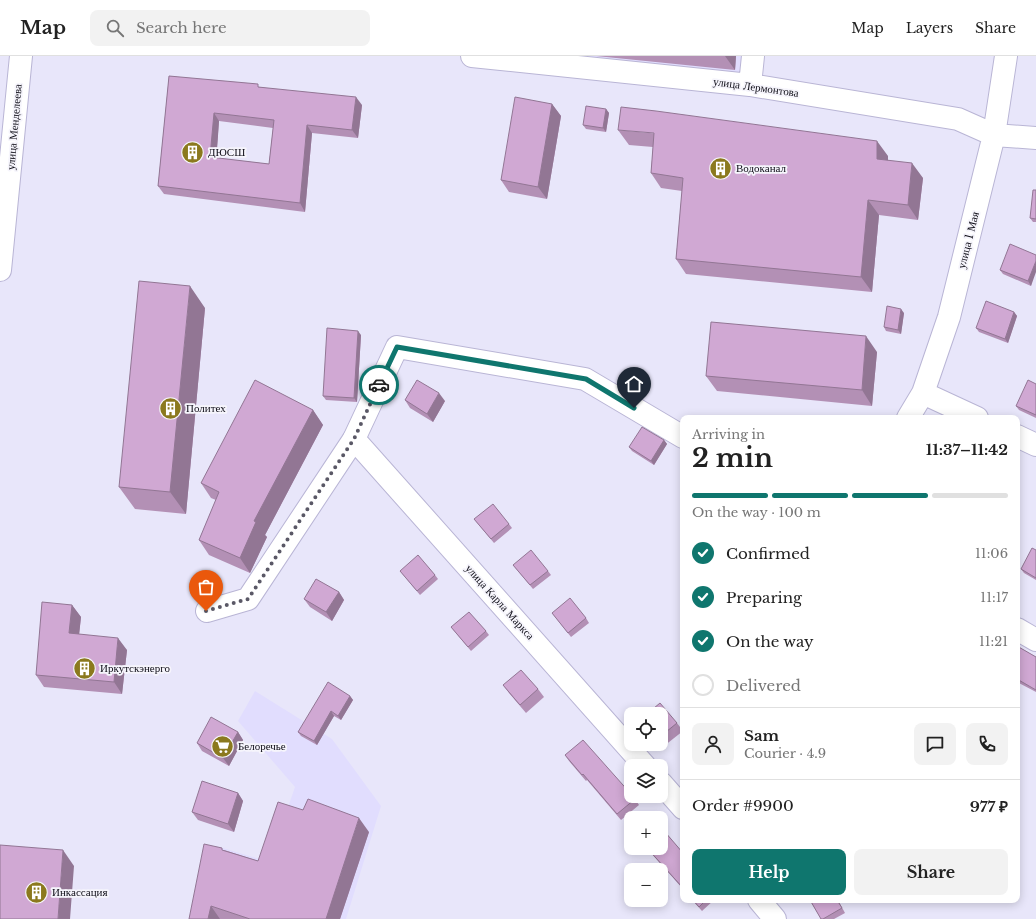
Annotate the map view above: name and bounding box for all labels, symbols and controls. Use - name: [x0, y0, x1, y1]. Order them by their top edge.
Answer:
- search box: [90, 10, 370, 46]
- text: Map: [20, 16, 66, 39]
- icon: search: [104, 17, 126, 39]
- text: Search here: [136, 18, 227, 37]
- text: Map: [851, 19, 884, 37]
- text: Layers: [906, 19, 953, 37]
- text: Share: [975, 19, 1016, 37]
- street label: улица Лермонтова: [712, 74, 800, 100]
- street label: улица Менделеева: [3, 83, 25, 171]
- building icon: ДЮСШ: [179, 139, 205, 165]
- place label: ДЮСШ: [208, 145, 245, 159]
- building icon: Водоканал: [708, 155, 734, 181]
- place label: Водоканал: [736, 161, 787, 175]
- street label: улица 1 Мая: [954, 210, 982, 270]
- courier: [359, 365, 399, 405]
- pin: [617, 367, 651, 408]
- icon: home: [623, 373, 645, 395]
- icon: car: [368, 374, 390, 396]
- building icon: Политех: [157, 395, 183, 421]
- place label: Политех: [186, 401, 226, 415]
- text: Arriving in: [692, 426, 765, 443]
- text: 11:37–11:42: [926, 440, 1008, 459]
- text: 2 min: [692, 442, 773, 474]
- text: On the way · 100 m: [692, 504, 821, 521]
- icon: check: [692, 542, 714, 564]
- text: Confirmed: [726, 544, 810, 563]
- text: 11:06: [975, 545, 1008, 562]
- street label: улица Карла Маркса: [463, 561, 538, 643]
- pin: [189, 570, 223, 611]
- icon: bag: [195, 576, 217, 598]
- icon: check: [692, 586, 714, 608]
- text: Preparing: [726, 588, 802, 607]
- text: 11:17: [980, 589, 1008, 606]
- icon: check: [692, 630, 714, 652]
- text: On the way: [726, 632, 814, 651]
- text: 11:21: [979, 633, 1008, 650]
- building icon: Иркутскэнерго: [72, 655, 98, 681]
- place label: Иркутскэнерго: [100, 661, 170, 675]
- text: Delivered: [726, 676, 801, 695]
- map controls: [624, 707, 668, 907]
- button: locate: [624, 707, 668, 751]
- button: person: [692, 723, 734, 765]
- button: chat: [914, 723, 956, 765]
- button: phone: [966, 723, 1008, 765]
- text: Sam: [744, 726, 779, 745]
- supermarket icon: Белоречье: [210, 733, 236, 759]
- place label: Белоречье: [238, 739, 286, 753]
- text: Courier · 4.9: [744, 745, 826, 762]
- button: layers: [624, 759, 668, 803]
- text: Order #9900: [692, 796, 794, 815]
- text: 977 ₽: [970, 797, 1008, 816]
- button: +: [624, 811, 668, 855]
- button: Help: [692, 849, 846, 895]
- button: Share: [854, 849, 1008, 895]
- button: −: [624, 863, 668, 907]
- building icon: Инкассация: [23, 879, 49, 905]
- place label: Инкассация: [52, 885, 108, 899]

